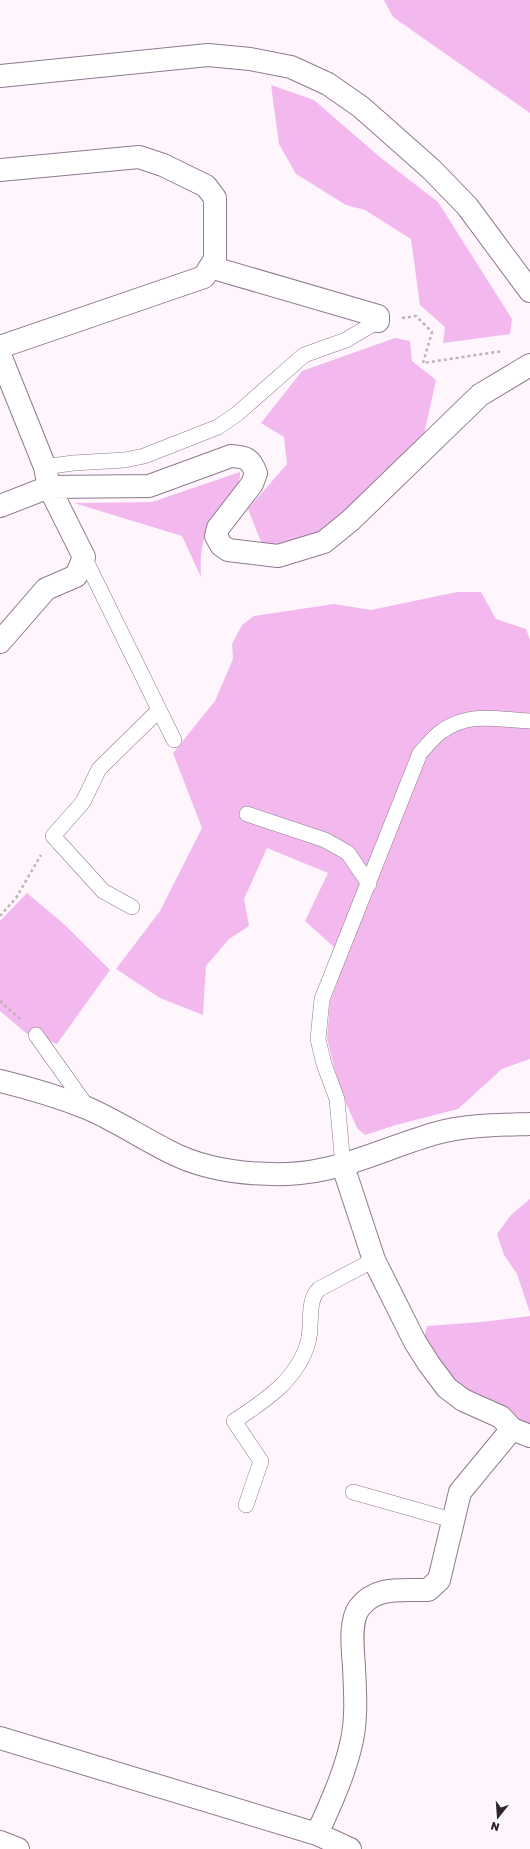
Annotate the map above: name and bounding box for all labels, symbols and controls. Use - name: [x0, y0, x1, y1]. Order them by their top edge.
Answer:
- north arrow: [478, 1797, 518, 1837]
- text: N: [489, 1820, 501, 1834]

